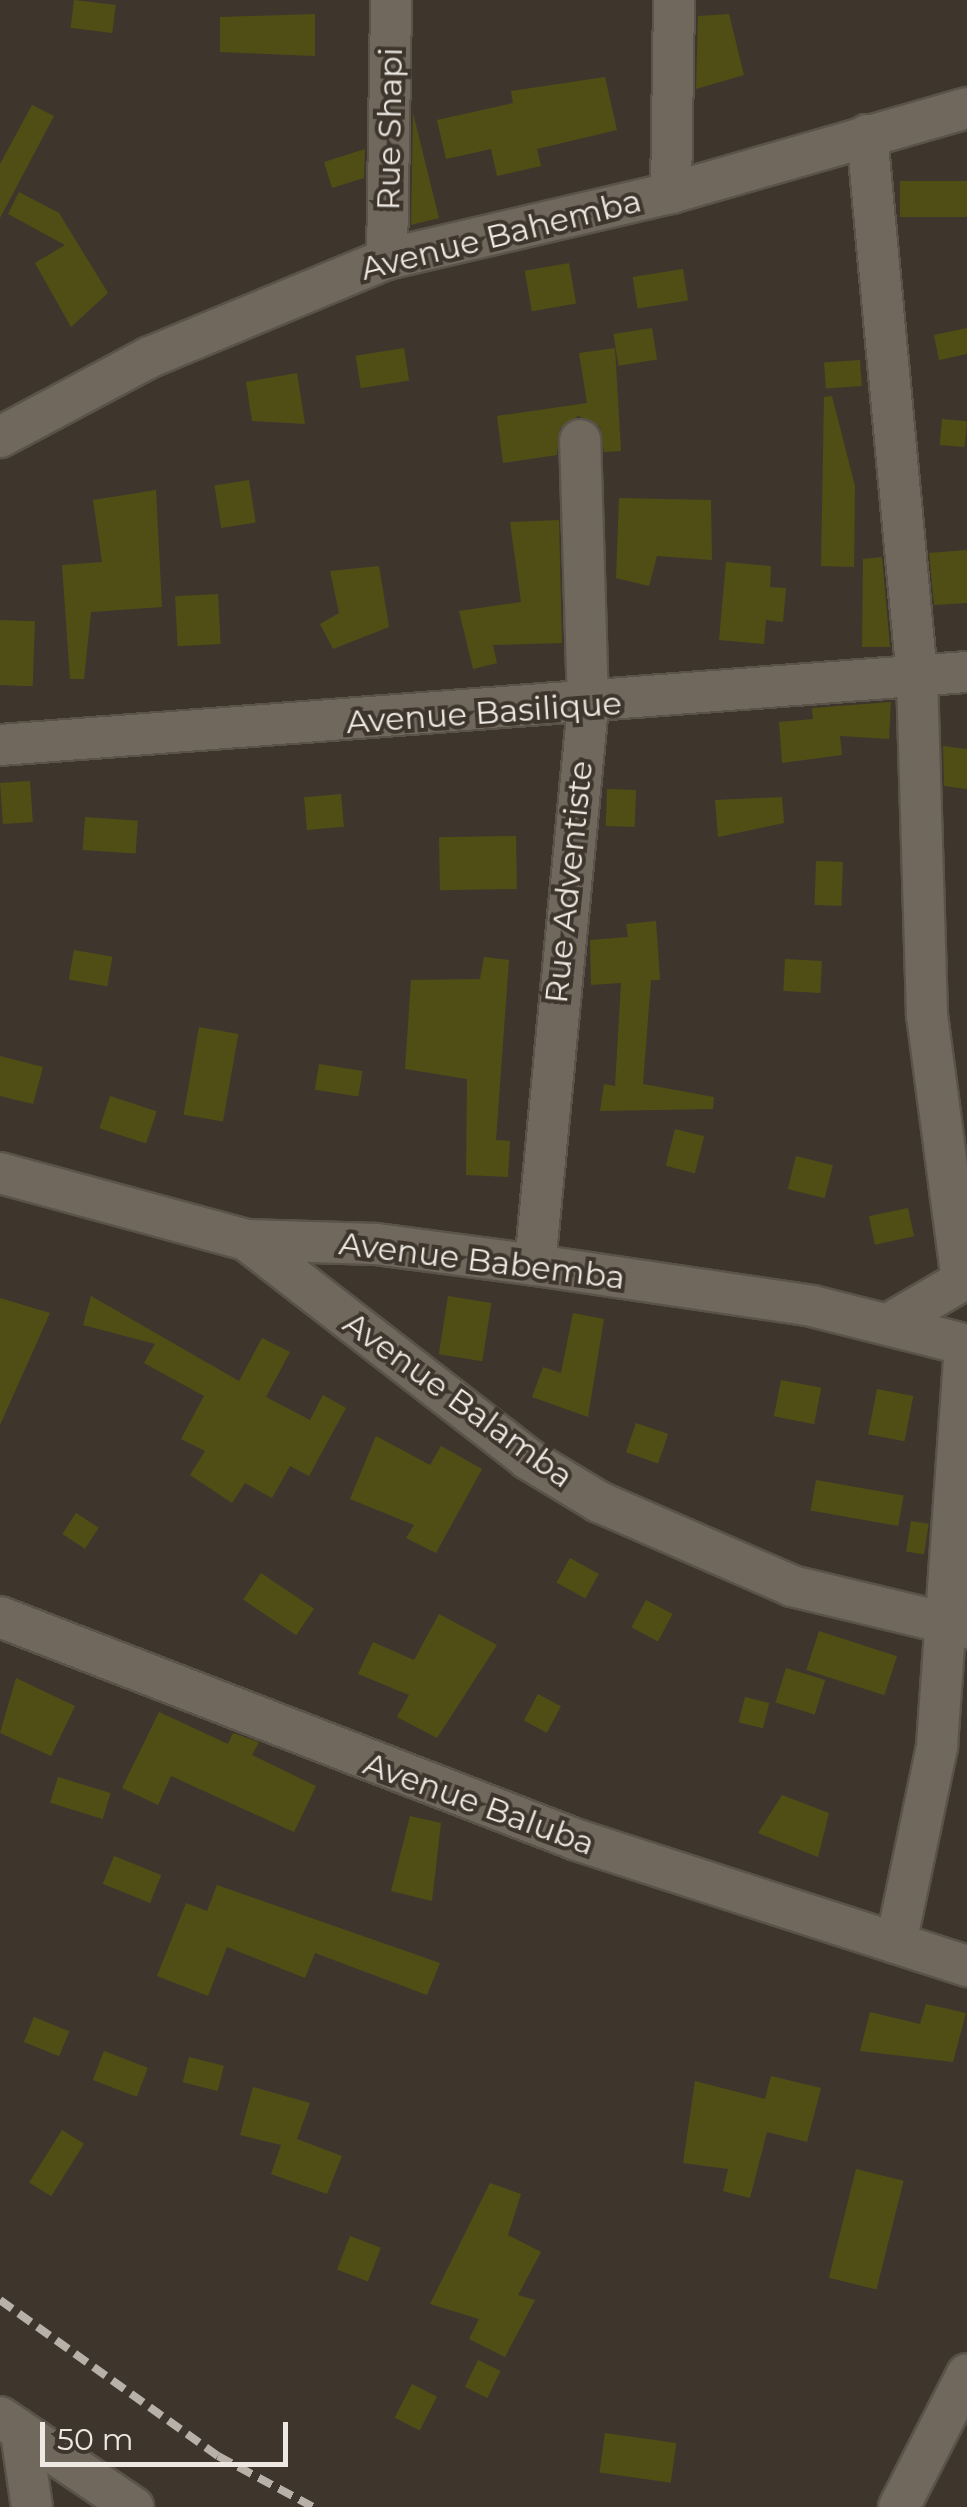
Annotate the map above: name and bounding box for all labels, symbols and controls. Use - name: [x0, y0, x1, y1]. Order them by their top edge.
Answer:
- street label: Rue Shapi: [369, 47, 411, 211]
- street label: Avenue Bahemba: [357, 182, 645, 288]
- street label: Avenue Basilique: [345, 684, 623, 742]
- street label: Rue Adventiste: [537, 759, 601, 1005]
- street label: Avenue Babemba: [337, 1224, 627, 1298]
- street label: Avenue Balamba: [336, 1304, 580, 1496]
- street label: Avenue Baluba: [358, 1744, 600, 1864]
- scale bar: [45, 2402, 292, 2464]
- text: 50 m: [57, 2421, 134, 2458]

